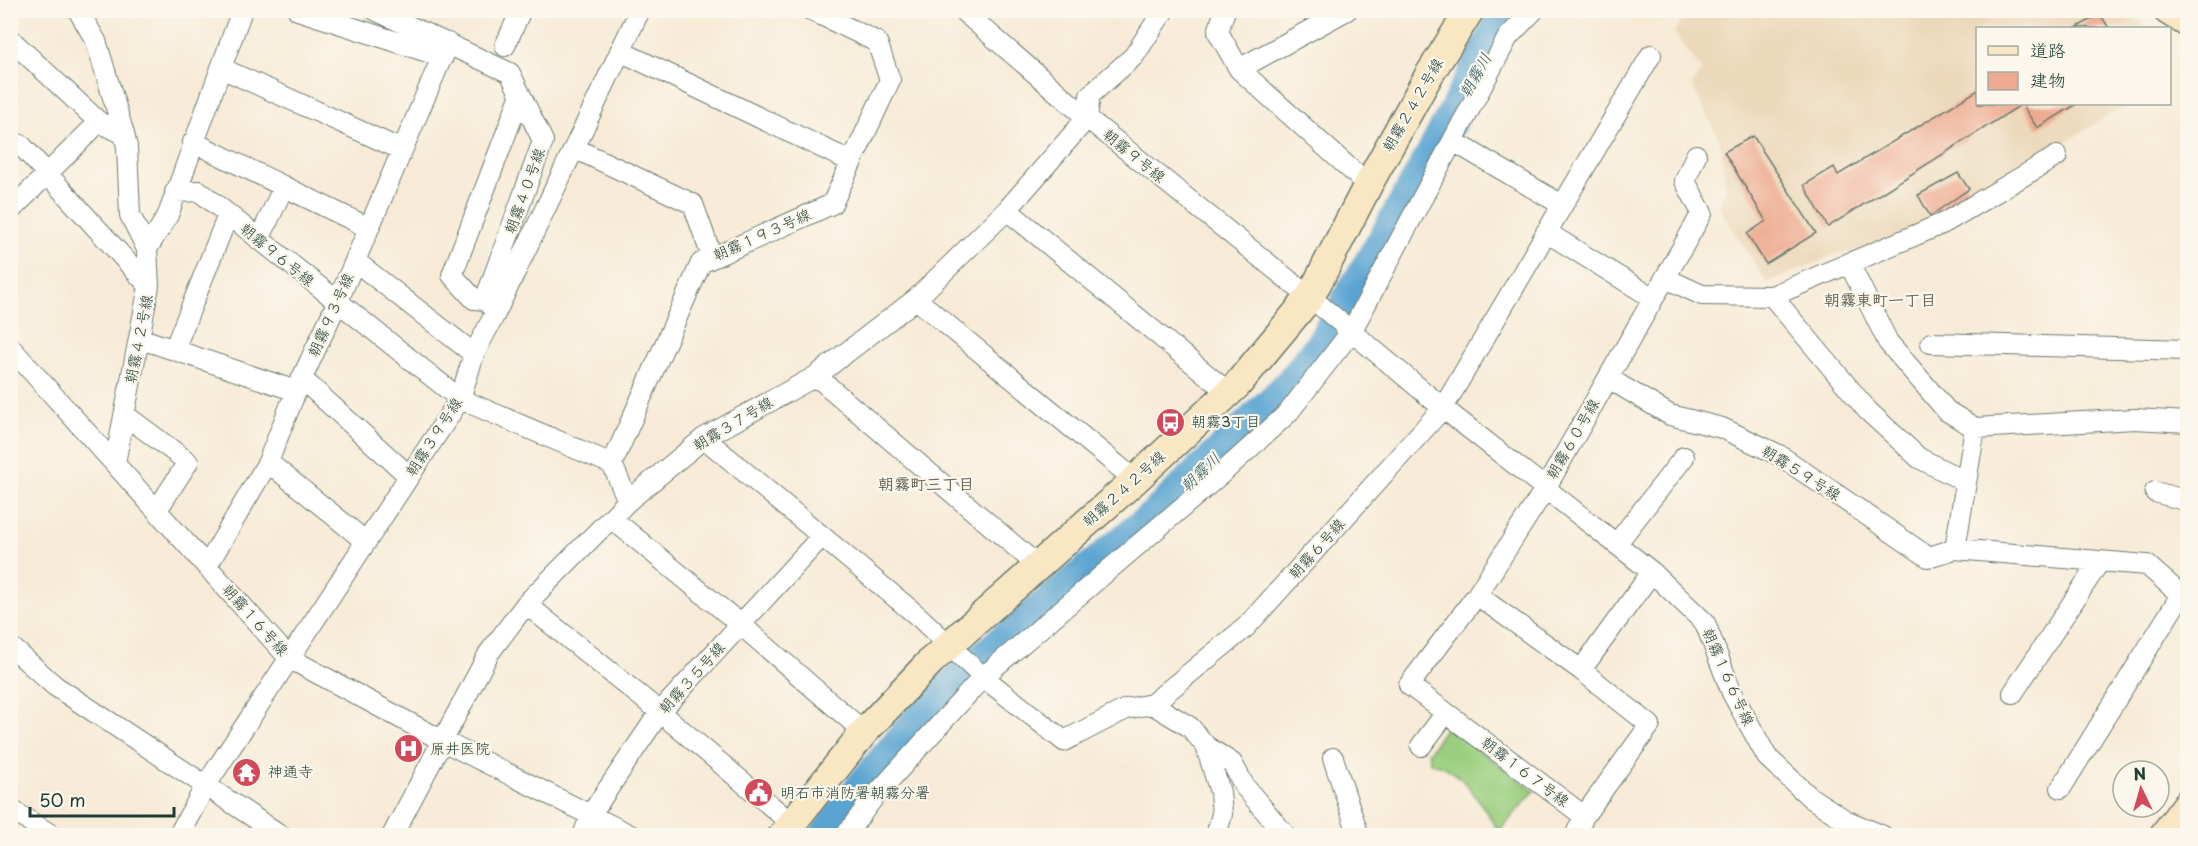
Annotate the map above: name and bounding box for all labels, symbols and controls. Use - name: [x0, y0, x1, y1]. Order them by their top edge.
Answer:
- legend: [1976, 27, 2171, 105]
- text: 道路: [2030, 36, 2066, 63]
- water label: 朝霧川: [1452, 48, 1496, 101]
- street label: 朝霧２４２号線: [1375, 53, 1448, 155]
- text: 建物: [2030, 66, 2066, 93]
- street label: 朝霧９号線: [1099, 122, 1171, 187]
- street label: 朝霧４０号線: [497, 144, 550, 237]
- street label: 朝霧１９３号線: [709, 202, 814, 265]
- street label: 朝霧９６号線: [236, 217, 320, 291]
- street label: 朝霧９３号線: [301, 269, 358, 360]
- district label: 朝霧東町一丁目: [1824, 287, 1936, 311]
- street label: 朝霧４２号線: [118, 292, 157, 385]
- street label: 朝霧３７号線: [688, 390, 777, 456]
- street label: 朝霧３９号線: [399, 392, 467, 480]
- street label: 朝霧６０号線: [1539, 394, 1604, 483]
- bus stop icon: 朝霧3丁目: [1154, 406, 1186, 438]
- place label: 朝霧3丁目: [1191, 409, 1261, 432]
- street label: 朝霧５９号線: [1758, 438, 1846, 505]
- street label: 朝霧２４２号線: [1076, 444, 1170, 532]
- water label: 朝霧川: [1174, 446, 1225, 497]
- district label: 朝霧町三丁目: [878, 471, 974, 495]
- street label: 朝霧６号線: [1282, 512, 1350, 584]
- street label: 朝霧１６号線: [217, 578, 295, 660]
- street label: 朝霧１６６号線: [1698, 624, 1761, 729]
- street label: 朝霧３５号線: [652, 636, 730, 718]
- street label: 朝霧１６７号線: [1477, 730, 1575, 812]
- hospital icon: 原井医院: [393, 733, 425, 765]
- place label: 原井医院: [430, 736, 490, 759]
- temple icon: 神通寺: [231, 756, 263, 788]
- place label: 神通寺: [268, 759, 313, 782]
- north arrow: [2111, 759, 2171, 819]
- text: N: [2132, 761, 2147, 786]
- public building icon: 明石市消防署朝霧分署: [743, 777, 775, 809]
- scale bar: [30, 780, 174, 818]
- place label: 明石市消防署朝霧分署: [780, 780, 930, 803]
- text: 50 m: [39, 786, 86, 813]

